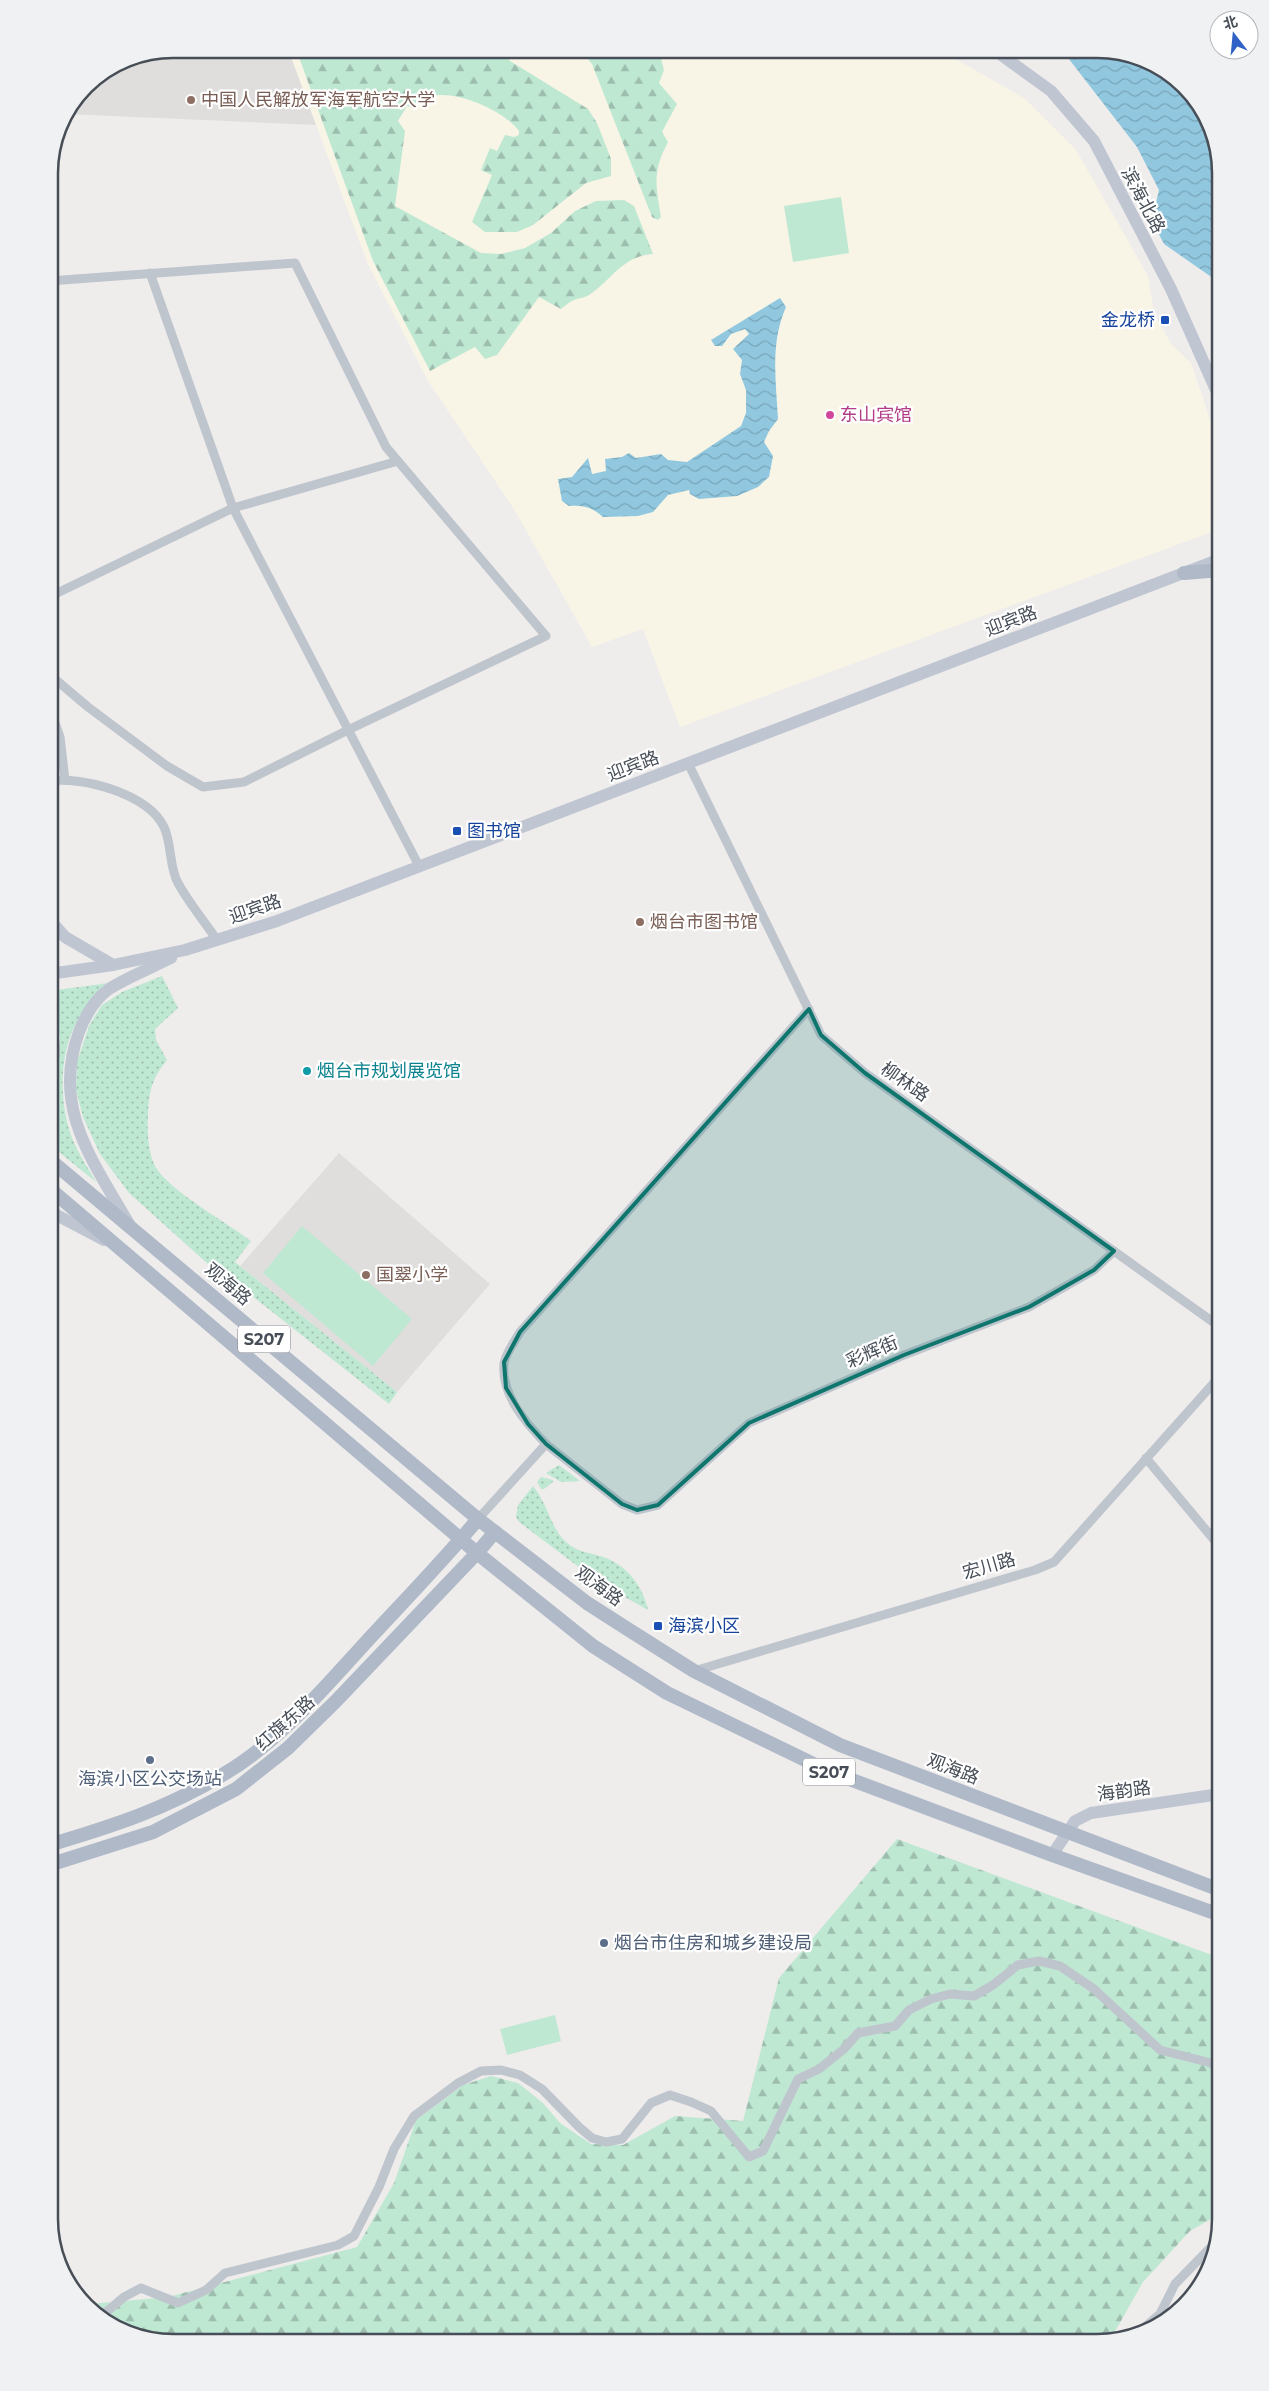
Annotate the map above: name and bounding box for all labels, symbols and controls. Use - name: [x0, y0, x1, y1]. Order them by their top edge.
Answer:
- north arrow: [1209, 10, 1259, 60]
- text: 北: [1221, 12, 1240, 33]
- place label: 中国人民解放军海军航空大学: [201, 89, 435, 111]
- marker: 中国人民解放军海军航空大学: [185, 94, 197, 106]
- street label: 滨海北路: [1116, 163, 1170, 237]
- place label: 金龙桥: [1101, 309, 1155, 331]
- marker: 金龙桥: [1159, 314, 1171, 326]
- place label: 东山宾馆: [840, 404, 912, 426]
- marker: 东山宾馆: [824, 409, 836, 421]
- street label: 迎宾路: [982, 601, 1040, 641]
- street label: 迎宾路: [604, 746, 662, 786]
- place label: 图书馆: [467, 820, 521, 842]
- marker: 图书馆: [451, 825, 463, 837]
- street label: 迎宾路: [226, 890, 284, 928]
- place label: 烟台市图书馆: [650, 911, 758, 933]
- marker: 烟台市图书馆: [634, 916, 646, 928]
- street label: 柳林路: [877, 1058, 933, 1106]
- place label: 烟台市规划展览馆: [317, 1060, 461, 1082]
- marker: 烟台市规划展览馆: [301, 1065, 313, 1077]
- street label: 观海路: [200, 1258, 256, 1310]
- place label: 国翠小学: [376, 1264, 448, 1286]
- marker: 国翠小学: [360, 1269, 372, 1281]
- road number: S207: [238, 1326, 290, 1352]
- street label: 彩辉街: [843, 1331, 901, 1373]
- street label: 宏川路: [960, 1548, 1018, 1584]
- street label: 观海路: [571, 1561, 627, 1611]
- place label: 海滨小区: [668, 1615, 740, 1637]
- marker: 海滨小区: [652, 1620, 664, 1632]
- street label: 红旗东路: [251, 1691, 319, 1755]
- street label: 观海路: [924, 1749, 982, 1789]
- marker: 海滨小区公交场站: [144, 1754, 156, 1766]
- road number: S207: [803, 1758, 855, 1785]
- place label: 海滨小区公交场站: [78, 1768, 222, 1790]
- street label: 海韵路: [1096, 1776, 1152, 1806]
- place label: 烟台市住房和城乡建设局: [614, 1932, 812, 1954]
- marker: 烟台市住房和城乡建设局: [598, 1937, 610, 1949]

